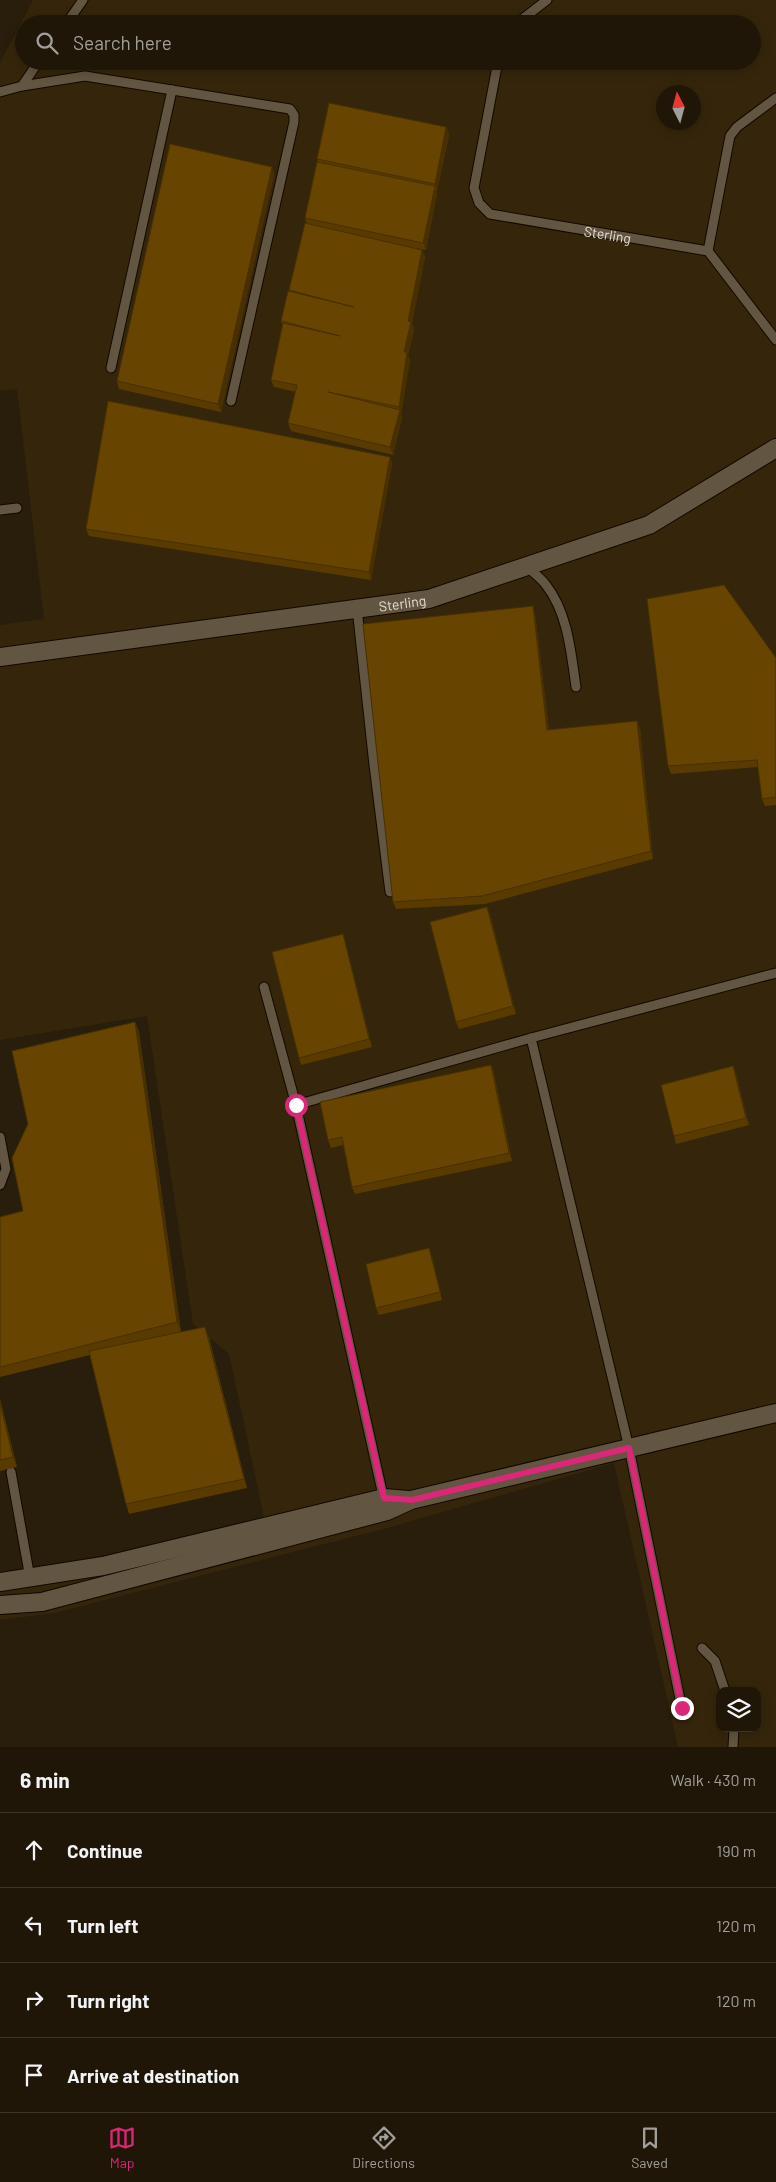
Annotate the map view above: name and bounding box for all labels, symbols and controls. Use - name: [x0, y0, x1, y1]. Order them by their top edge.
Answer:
- search box: [15, 15, 761, 70]
- icon: search: [33, 29, 61, 57]
- text: Search here: [73, 31, 172, 54]
- north arrow: [656, 85, 701, 130]
- street label: Sterling: [583, 222, 633, 246]
- street label: Sterling: [378, 591, 427, 614]
- route start: [285, 1094, 308, 1117]
- map controls: [716, 1687, 761, 1732]
- button: layers: [716, 1687, 761, 1732]
- route end: [671, 1697, 694, 1720]
- text: 6 min: [20, 1767, 70, 1792]
- text: Walk · 430 m: [671, 1770, 756, 1789]
- icon: ahead: [20, 1836, 48, 1864]
- text: Continue: [67, 1839, 143, 1862]
- text: 190 m: [717, 1841, 756, 1860]
- icon: left: [20, 1911, 48, 1939]
- text: Turn left: [67, 1914, 138, 1937]
- text: 120 m: [716, 1916, 756, 1935]
- icon: right: [20, 1986, 48, 2014]
- text: Turn right: [67, 1989, 149, 2012]
- text: 120 m: [716, 1991, 756, 2010]
- icon: arrive: [20, 2061, 48, 2089]
- text: Arrive at destination: [67, 2064, 239, 2087]
- tab: Map: [108, 2124, 136, 2171]
- tab: Directions: [352, 2124, 415, 2171]
- tab: Saved: [631, 2124, 668, 2171]

